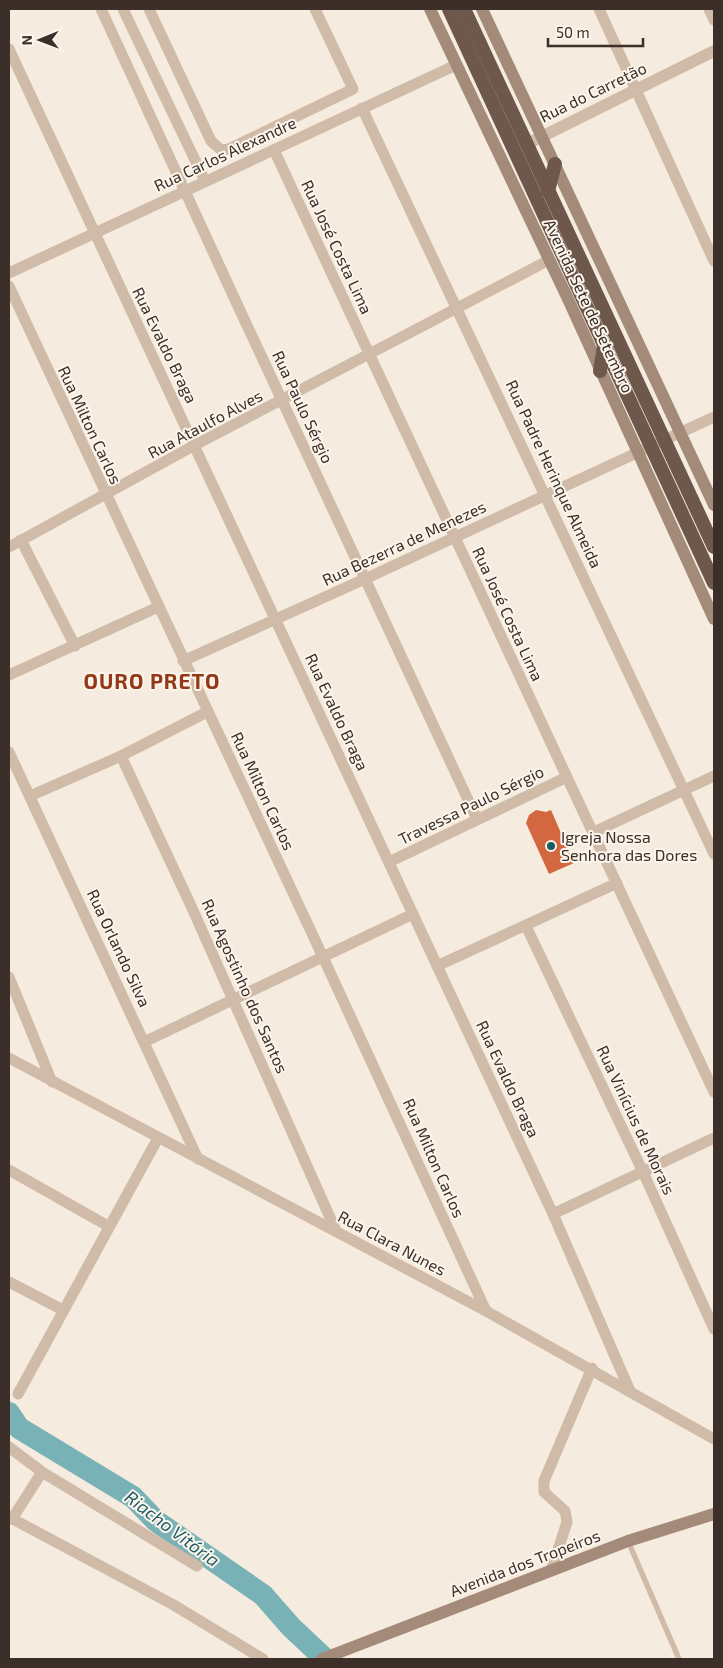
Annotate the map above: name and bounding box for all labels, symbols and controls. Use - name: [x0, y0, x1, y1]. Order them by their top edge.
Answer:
- north arrow: [15, 15, 65, 65]
- scale bar: [548, 15, 643, 47]
- text: 50 m: [556, 23, 590, 41]
- text: N: [18, 35, 35, 45]
- street label: Rua do Carretão: [536, 58, 649, 126]
- street label: Rua Carlos Alexandre: [151, 112, 299, 195]
- street label: Rua José Costa Lima: [298, 177, 377, 317]
- street label: Avenida Sete de Setembro: [541, 216, 638, 396]
- street label: Rua Evaldo Braga: [129, 284, 202, 406]
- street label: Rua Paulo Sérgio: [269, 348, 338, 466]
- street label: Rua Milton Carlos: [55, 363, 126, 487]
- street label: Rua Padre Herinque Almeida: [502, 377, 606, 571]
- street label: Rua Ataulfo Alves: [144, 385, 265, 462]
- street label: Rua Bezerra de Menezes: [319, 496, 489, 589]
- street label: Rua José Costa Lima: [469, 544, 548, 684]
- street label: Rua Evaldo Braga: [302, 650, 373, 773]
- district label: OURO PRETO: [84, 668, 220, 693]
- street label: Rua Milton Carlos: [228, 729, 299, 853]
- street label: Travessa Paulo Sérgio: [395, 761, 546, 848]
- place label: Igreja Nossa Senhora das Dores: [561, 827, 697, 864]
- marker: Igreja Nossa Senhora das Dores: [545, 840, 557, 852]
- street label: Rua Orlando Silva: [84, 886, 155, 1010]
- street label: Rua Agostinho dos Santos: [198, 896, 292, 1076]
- street label: Rua Evaldo Braga: [473, 1017, 544, 1140]
- street label: Rua Vinícius de Morais: [594, 1042, 679, 1197]
- street label: Rua Milton Carlos: [400, 1095, 469, 1220]
- street label: Rua Clara Nunes: [335, 1206, 449, 1279]
- water label: Riacho Vitória: [121, 1485, 224, 1571]
- street label: Avenida dos Tropeiros: [447, 1525, 603, 1600]

